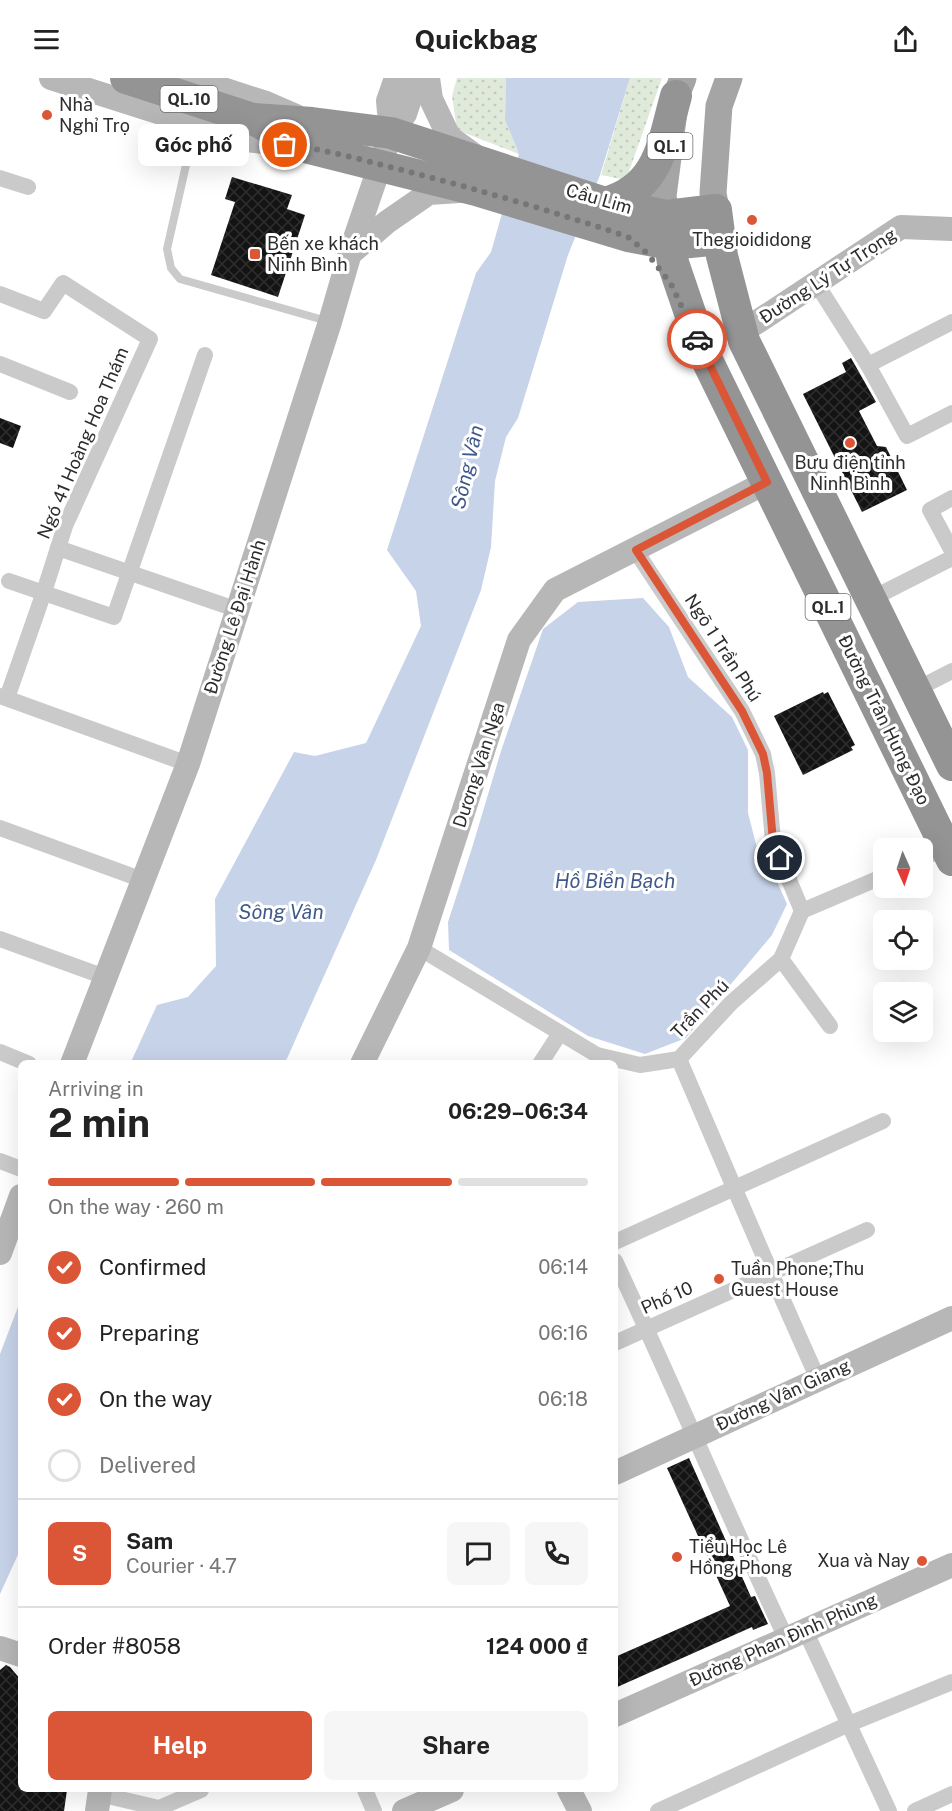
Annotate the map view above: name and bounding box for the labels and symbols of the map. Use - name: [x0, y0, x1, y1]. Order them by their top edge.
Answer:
- road number: QL.10: [160, 86, 218, 112]
- place label: Nhà Nghỉ Trọ: [59, 94, 130, 136]
- marker: Nhà Nghỉ Trọ: [40, 108, 54, 122]
- pin: [259, 119, 310, 170]
- callout: Góc phố: [138, 124, 249, 166]
- road number: QL.1: [648, 133, 692, 159]
- street label: Cầu Lim: [564, 179, 635, 218]
- marker: Thegioididong: [745, 213, 759, 227]
- street label: Đường Lý Tự Trọng: [755, 223, 900, 328]
- place label: Thegioididong: [692, 229, 812, 250]
- place label: Bến xe khách Ninh Bình: [267, 233, 379, 275]
- marker: Bến xe khách Ninh Bình: [248, 247, 262, 261]
- courier: [667, 309, 727, 369]
- street label: Ngó 41 Hoàng Hoa Thám: [33, 344, 132, 542]
- water label: Sông Vân: [446, 423, 488, 511]
- marker: Bưu điện tỉnh Ninh Bình: [843, 436, 857, 450]
- place label: Bưu điện tỉnh Ninh Bình: [794, 452, 906, 494]
- street label: Đường Lê Đại Hành: [200, 537, 269, 697]
- street label: Ngõ 1 Trần Phú: [681, 590, 766, 706]
- road number: QL.1: [806, 594, 850, 620]
- street label: Đường Trân Hưng Đạo: [834, 631, 935, 808]
- street label: Dương Vân Nga: [448, 699, 509, 830]
- pin: [754, 832, 805, 883]
- north arrow: [873, 838, 933, 898]
- water label: Hồ Biển Bạch: [555, 869, 675, 893]
- water label: Sông Vân: [238, 900, 324, 924]
- street label: Trần Phú: [666, 975, 733, 1042]
- place label: Tuần Phone;Thu Guest House: [731, 1258, 864, 1300]
- marker: Tuần Phone;Thu Guest House: [712, 1272, 726, 1286]
- street label: Phố 10: [638, 1277, 696, 1318]
- street label: Đường Vân Giang: [712, 1354, 853, 1435]
- place label: Tiểu Học Lê Hồng Phong: [689, 1536, 792, 1578]
- marker: Tiểu Học Lê Hồng Phong: [670, 1550, 684, 1564]
- place label: Xua và Nay: [817, 1550, 910, 1571]
- marker: Xua và Nay: [915, 1554, 929, 1568]
- street label: Đường Phan Đình Phùng: [685, 1589, 880, 1691]

